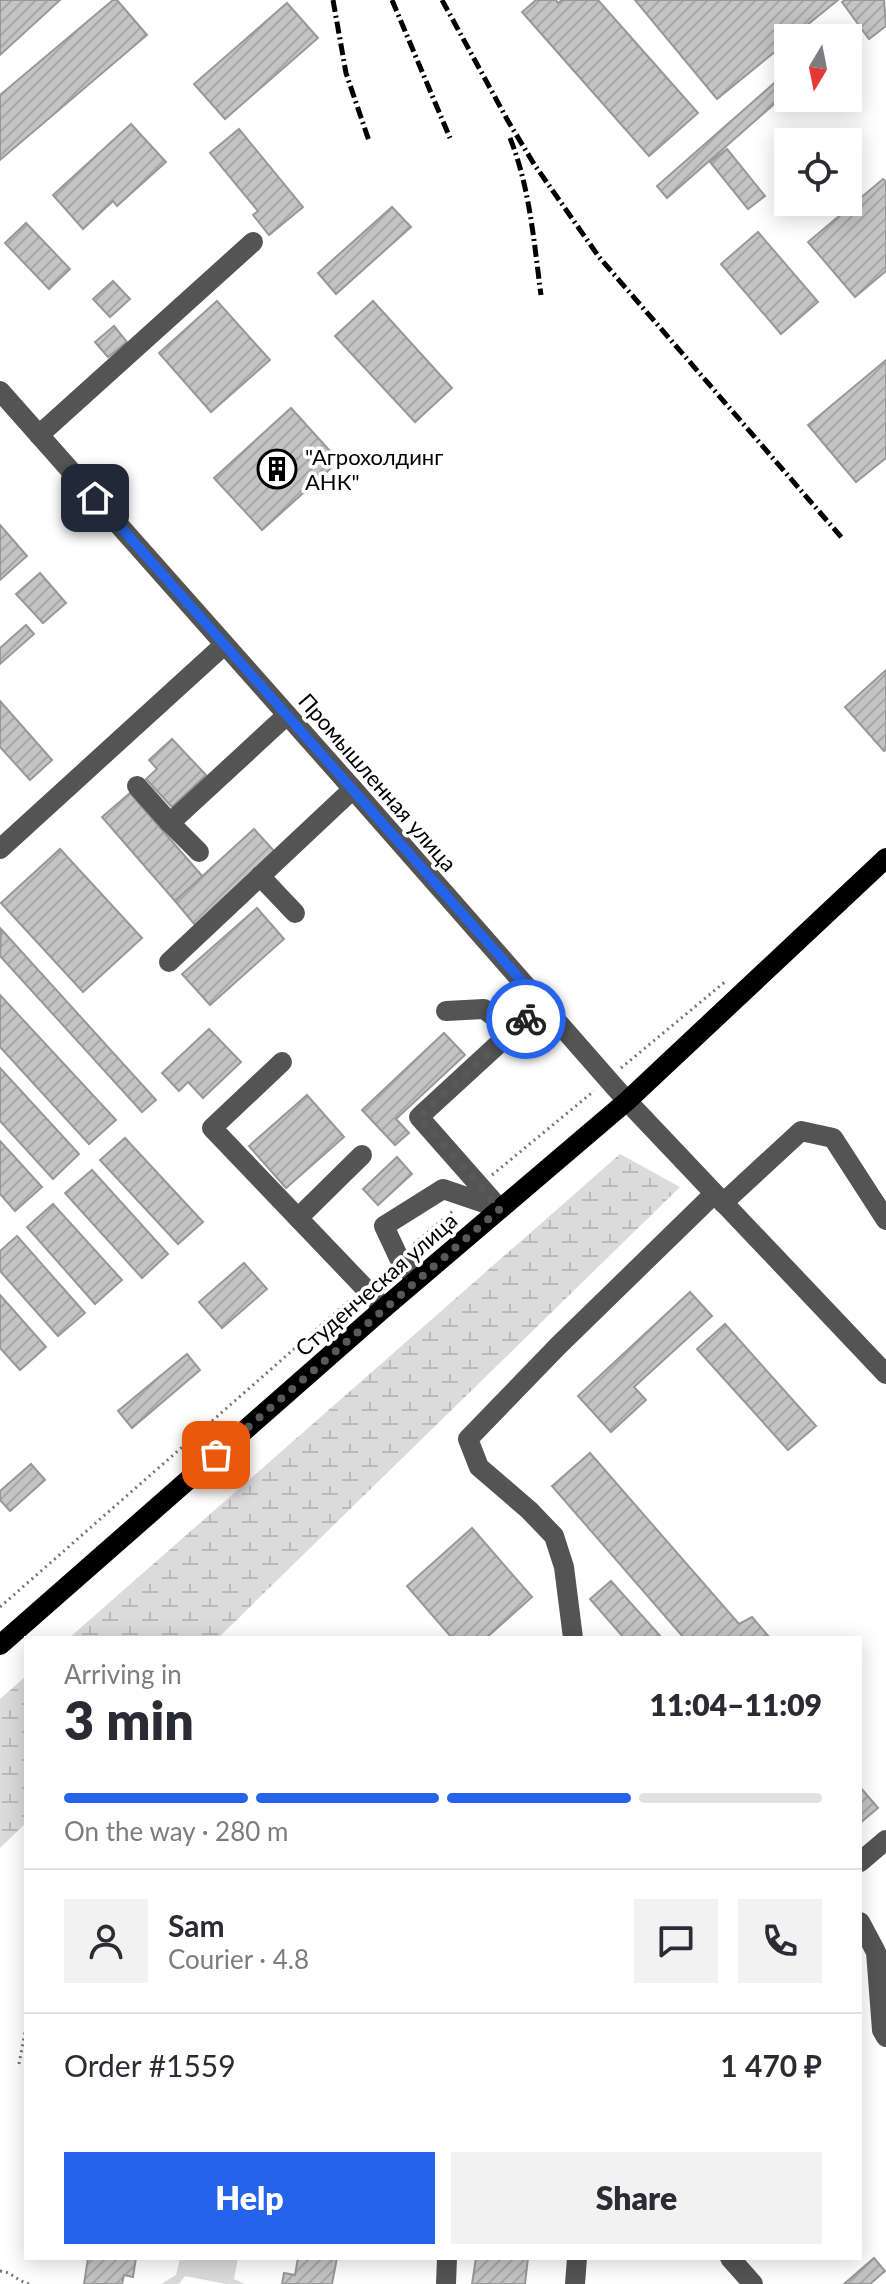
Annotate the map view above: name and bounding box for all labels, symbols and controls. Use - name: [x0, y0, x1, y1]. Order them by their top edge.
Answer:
- north arrow: [774, 24, 862, 112]
- map controls: [774, 24, 862, 216]
- button: locate: [774, 128, 862, 216]
- place label: "Агрохолдинг АНК": [305, 443, 443, 495]
- building icon: "Агрохолдинг АНК": [256, 448, 298, 490]
- pin: [61, 464, 129, 532]
- icon: home: [73, 476, 117, 520]
- street label: Промышленная улица: [293, 687, 463, 877]
- courier: [486, 979, 566, 1059]
- icon: bike: [504, 997, 548, 1041]
- street label: Студенческая улица: [290, 1206, 462, 1362]
- pin: [182, 1421, 250, 1489]
- icon: bag: [194, 1433, 238, 1477]
- text: Arriving in: [64, 1658, 182, 1690]
- text: 11:04–11:09: [649, 1686, 822, 1722]
- text: 3 min: [64, 1689, 194, 1751]
- text: On the way · 280 m: [64, 1815, 288, 1847]
- button: person: [64, 1899, 148, 1983]
- button: chat: [634, 1899, 718, 1983]
- button: phone: [738, 1899, 822, 1983]
- text: Sam: [168, 1907, 225, 1943]
- text: Courier · 4.8: [168, 1943, 309, 1975]
- text: Order #1559: [64, 2047, 236, 2083]
- text: 1 470 ₽: [720, 2047, 822, 2083]
- button: Help: [64, 2152, 435, 2244]
- button: Share: [451, 2152, 822, 2244]

